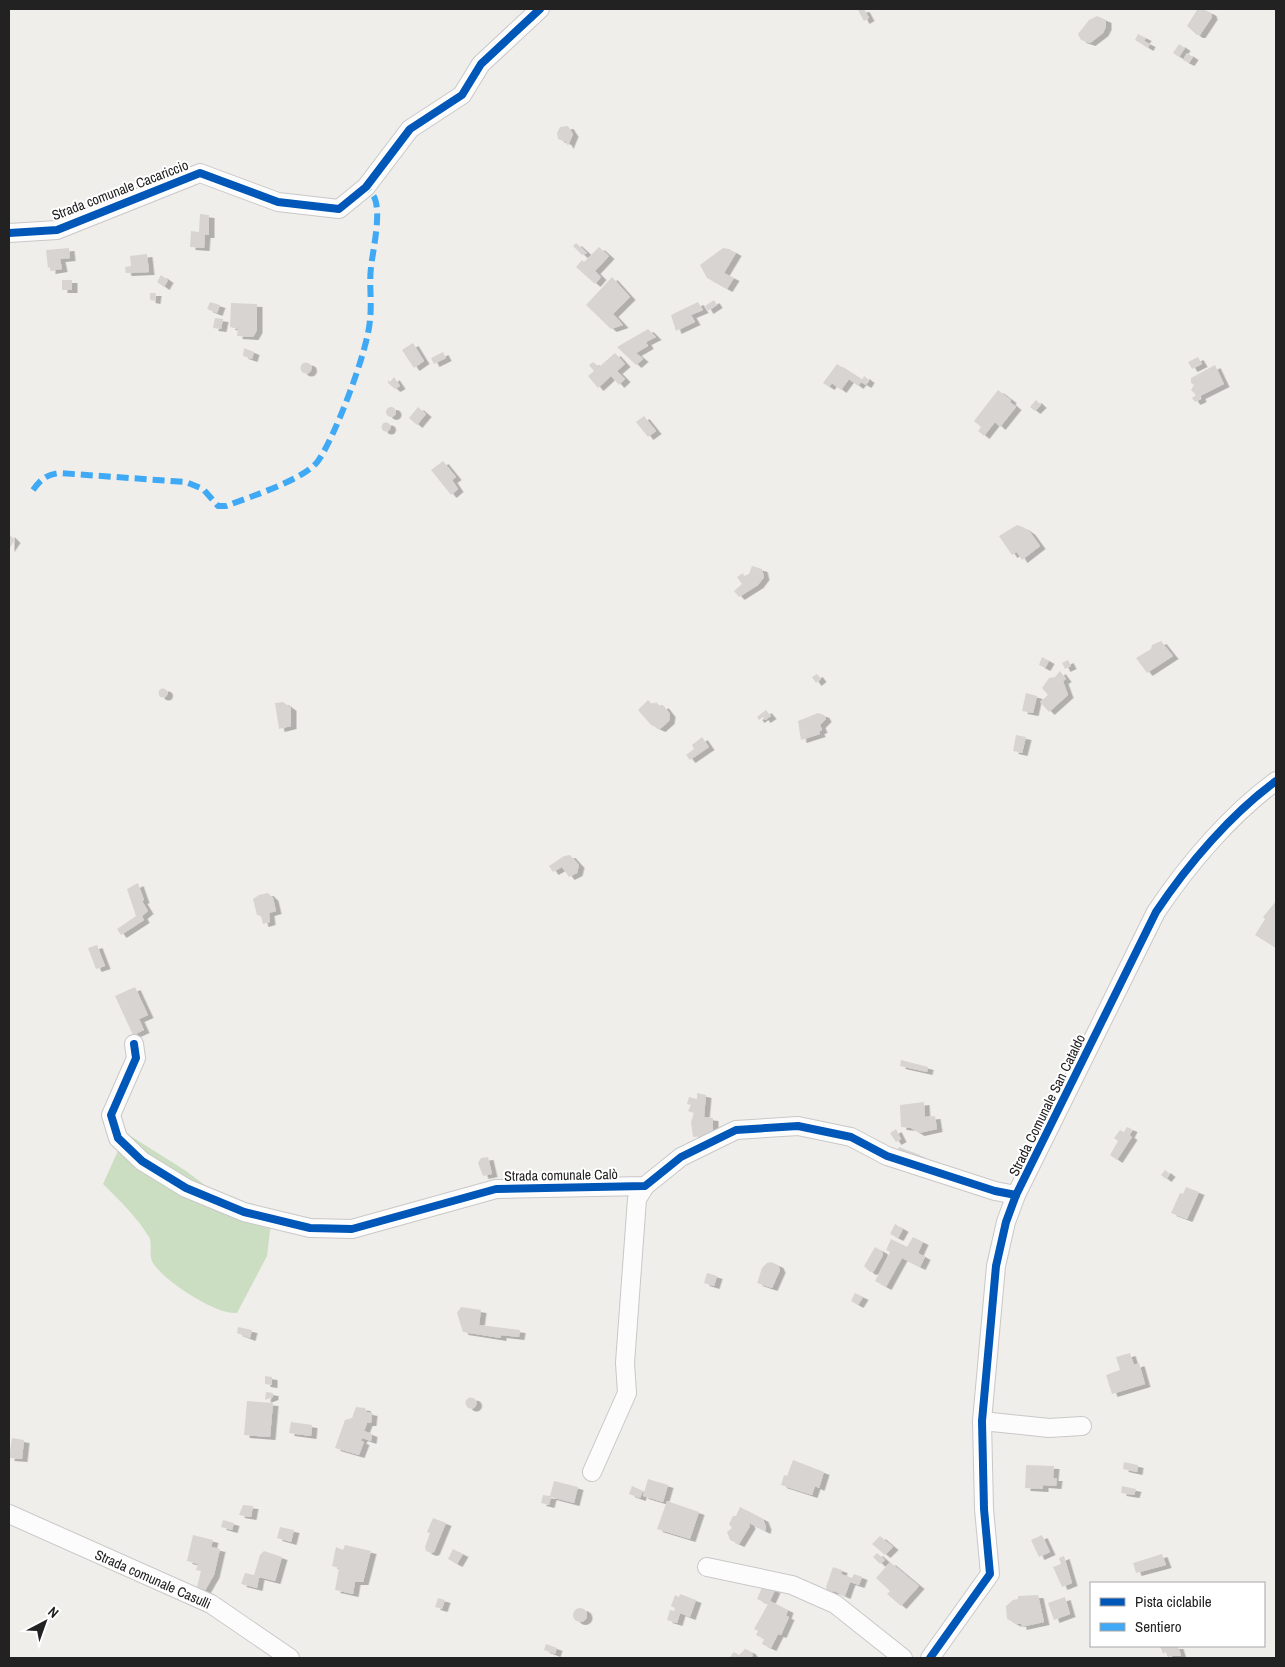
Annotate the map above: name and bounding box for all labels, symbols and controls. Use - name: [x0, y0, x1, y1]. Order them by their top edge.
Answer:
- street label: Strada comunale Cacariccio: [49, 156, 191, 224]
- street label: Strada Comunale San Cataldo: [1005, 1031, 1089, 1179]
- street label: Strada comunale Calò: [504, 1165, 618, 1185]
- street label: Strada comunale Casulli: [92, 1545, 214, 1613]
- legend: [1090, 1582, 1265, 1647]
- text: Pista ciclabile: [1135, 1591, 1212, 1612]
- north arrow: [20, 1597, 70, 1647]
- text: N: [44, 1603, 63, 1622]
- text: Sentiero: [1135, 1616, 1182, 1637]

